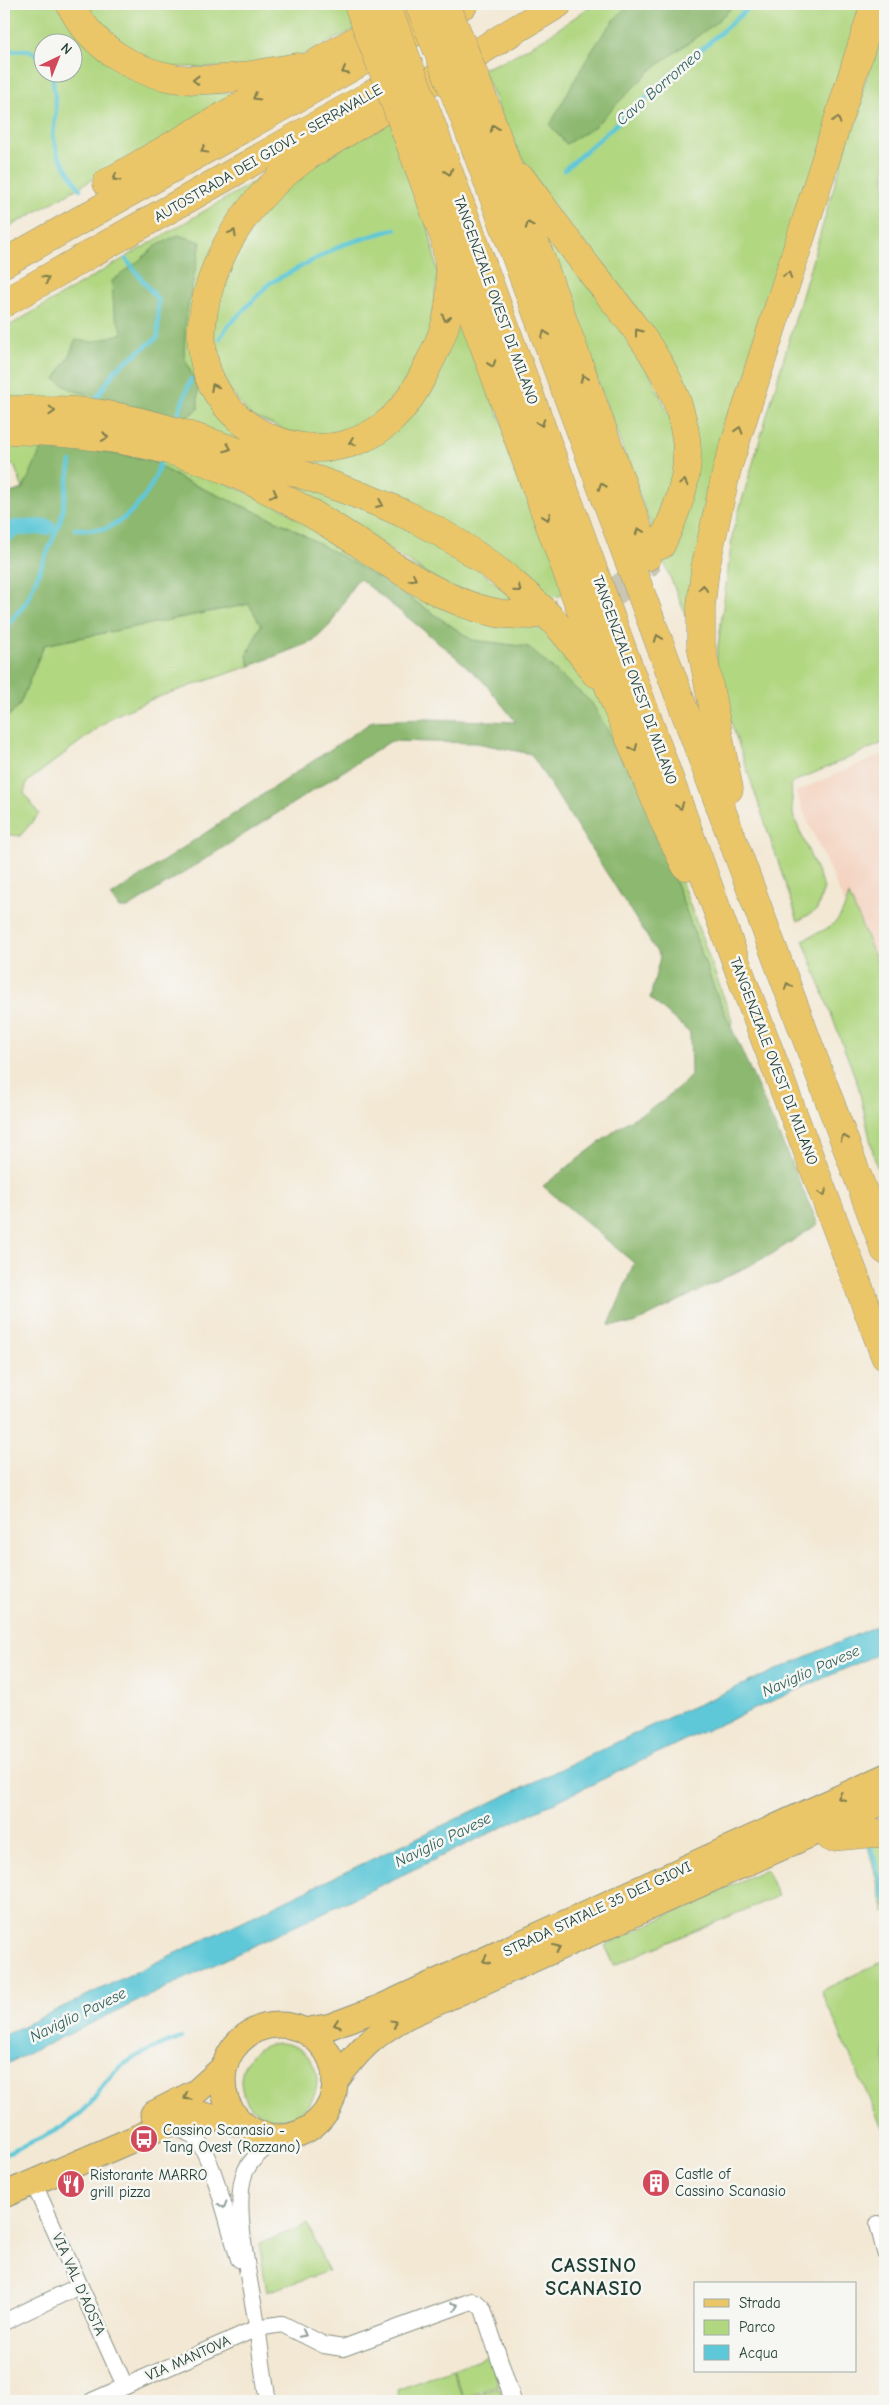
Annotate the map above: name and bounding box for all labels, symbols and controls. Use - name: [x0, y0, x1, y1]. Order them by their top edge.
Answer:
- north arrow: [32, 32, 82, 82]
- text: N: [57, 40, 76, 58]
- water label: Cavo Borromeo: [613, 45, 705, 129]
- one-way arrow: [342, 64, 351, 74]
- one-way arrow: [192, 75, 200, 85]
- street label: AUTOSTRADA DEI GIOVI - SERRAVALLE: [151, 80, 385, 226]
- one-way arrow: [253, 91, 262, 101]
- one-way arrow: [831, 116, 841, 125]
- one-way arrow: [490, 124, 500, 133]
- one-way arrow: [200, 144, 209, 154]
- one-way arrow: [443, 167, 453, 176]
- one-way arrow: [112, 172, 121, 182]
- street label: TANGENZIALE OVEST DI MILANO: [450, 193, 542, 407]
- one-way arrow: [525, 221, 535, 229]
- one-way arrow: [227, 229, 237, 238]
- one-way arrow: [782, 271, 792, 280]
- one-way arrow: [41, 275, 50, 285]
- one-way arrow: [441, 313, 452, 322]
- one-way arrow: [635, 328, 644, 338]
- one-way arrow: [541, 330, 551, 338]
- one-way arrow: [486, 359, 496, 368]
- one-way arrow: [580, 374, 590, 383]
- one-way arrow: [210, 383, 220, 392]
- one-way arrow: [49, 405, 57, 416]
- one-way arrow: [535, 418, 545, 427]
- one-way arrow: [733, 426, 743, 435]
- one-way arrow: [100, 431, 109, 441]
- one-way arrow: [348, 436, 357, 446]
- one-way arrow: [223, 442, 231, 452]
- one-way arrow: [678, 478, 689, 487]
- one-way arrow: [598, 482, 608, 491]
- one-way arrow: [269, 488, 278, 498]
- one-way arrow: [375, 498, 384, 509]
- one-way arrow: [541, 512, 551, 521]
- one-way arrow: [635, 527, 645, 536]
- one-way arrow: [408, 571, 417, 581]
- street label: TANGENZIALE OVEST DI MILANO: [589, 573, 681, 787]
- one-way arrow: [512, 583, 521, 591]
- one-way arrow: [697, 584, 708, 592]
- one-way arrow: [654, 634, 664, 643]
- one-way arrow: [628, 743, 638, 752]
- one-way arrow: [674, 801, 684, 810]
- street label: TANGENZIALE OVEST DI MILANO: [726, 954, 822, 1168]
- one-way arrow: [783, 982, 794, 991]
- one-way arrow: [840, 1135, 850, 1143]
- one-way arrow: [817, 1188, 828, 1197]
- water label: Naviglio Pavese: [759, 1641, 863, 1701]
- one-way arrow: [837, 1791, 846, 1802]
- water label: Naviglio Pavese: [392, 1809, 494, 1871]
- street label: STRADA STATALE 35 DEI GIOVI: [500, 1857, 694, 1961]
- one-way arrow: [552, 1944, 561, 1955]
- one-way arrow: [482, 1953, 491, 1964]
- water label: Naviglio Pavese: [27, 1984, 129, 2046]
- one-way arrow: [333, 2018, 342, 2028]
- one-way arrow: [388, 2020, 397, 2030]
- one-way arrow: [184, 2091, 193, 2100]
- place label: Cassino Scanasio - Tang Ovest (Rozzano): [163, 2121, 300, 2156]
- bus stop icon: Cassino Scanasio - Tang Ovest (Rozzano): [129, 2124, 159, 2154]
- place label: Castle of Cassino Scanasio: [675, 2165, 786, 2200]
- place label: Ristorante MARRO grill pizza: [90, 2166, 207, 2201]
- building icon: Castle of Cassino Scanasio: [641, 2168, 671, 2198]
- restaurant icon: Ristorante MARRO grill pizza: [56, 2169, 86, 2199]
- one-way arrow: [217, 2201, 227, 2209]
- street label: VIA VAL D'AOSTA: [48, 2230, 110, 2338]
- district label: CASSINO SCANASIO: [545, 2254, 643, 2300]
- legend: [694, 2282, 856, 2372]
- text: Strada: [739, 2294, 781, 2312]
- one-way arrow: [451, 2302, 459, 2312]
- text: Parco: [739, 2318, 775, 2336]
- one-way arrow: [298, 2328, 307, 2338]
- street label: VIA MANTOVA: [143, 2331, 233, 2385]
- text: Acqua: [739, 2344, 778, 2362]

